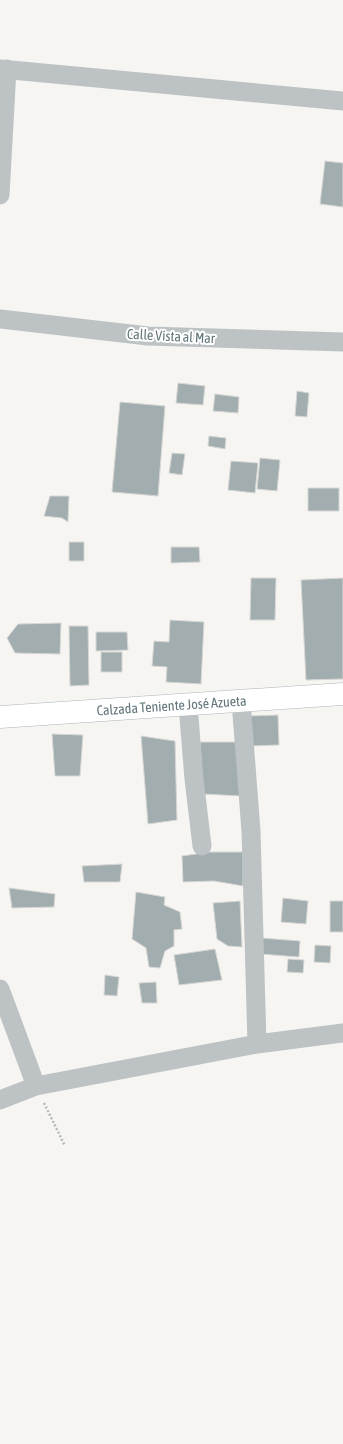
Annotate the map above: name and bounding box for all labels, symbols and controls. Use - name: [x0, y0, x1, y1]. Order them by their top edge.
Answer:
- street label: Calle Vista al Mar: [127, 326, 216, 346]
- street label: Calzada Teniente José Azueta: [96, 692, 247, 718]

